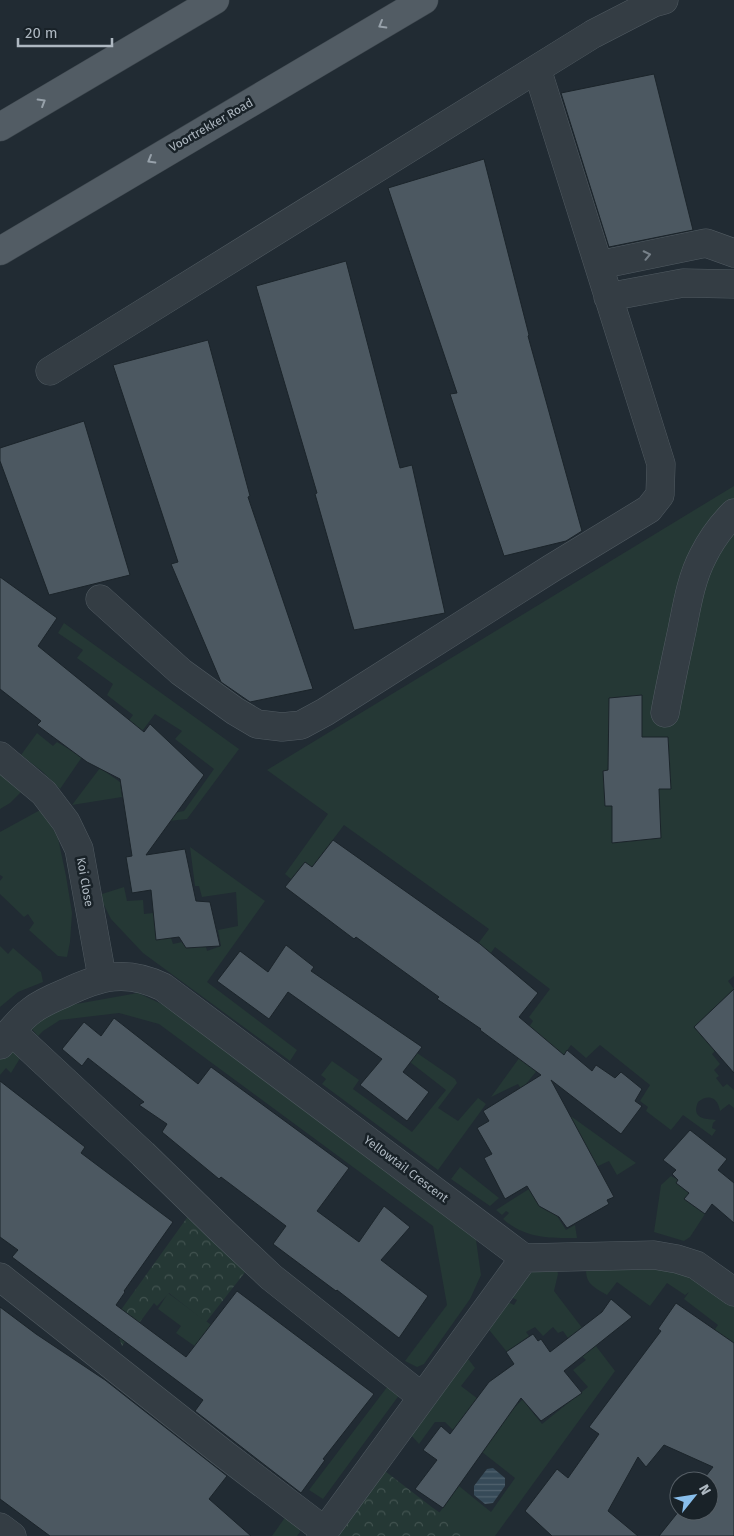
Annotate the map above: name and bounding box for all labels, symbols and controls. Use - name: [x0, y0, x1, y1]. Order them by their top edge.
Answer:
- scale bar: [18, 15, 111, 47]
- one-way arrow: [378, 18, 387, 28]
- text: 20 m: [25, 24, 58, 42]
- street label: Voortrekker Road: [167, 95, 255, 155]
- one-way arrow: [36, 99, 45, 109]
- one-way arrow: [148, 154, 157, 164]
- one-way arrow: [642, 251, 651, 261]
- street label: Koi Close: [74, 856, 96, 908]
- street label: Yellowtail Crescent: [361, 1133, 452, 1206]
- north arrow: [669, 1471, 719, 1521]
- text: N: [695, 1481, 715, 1498]

